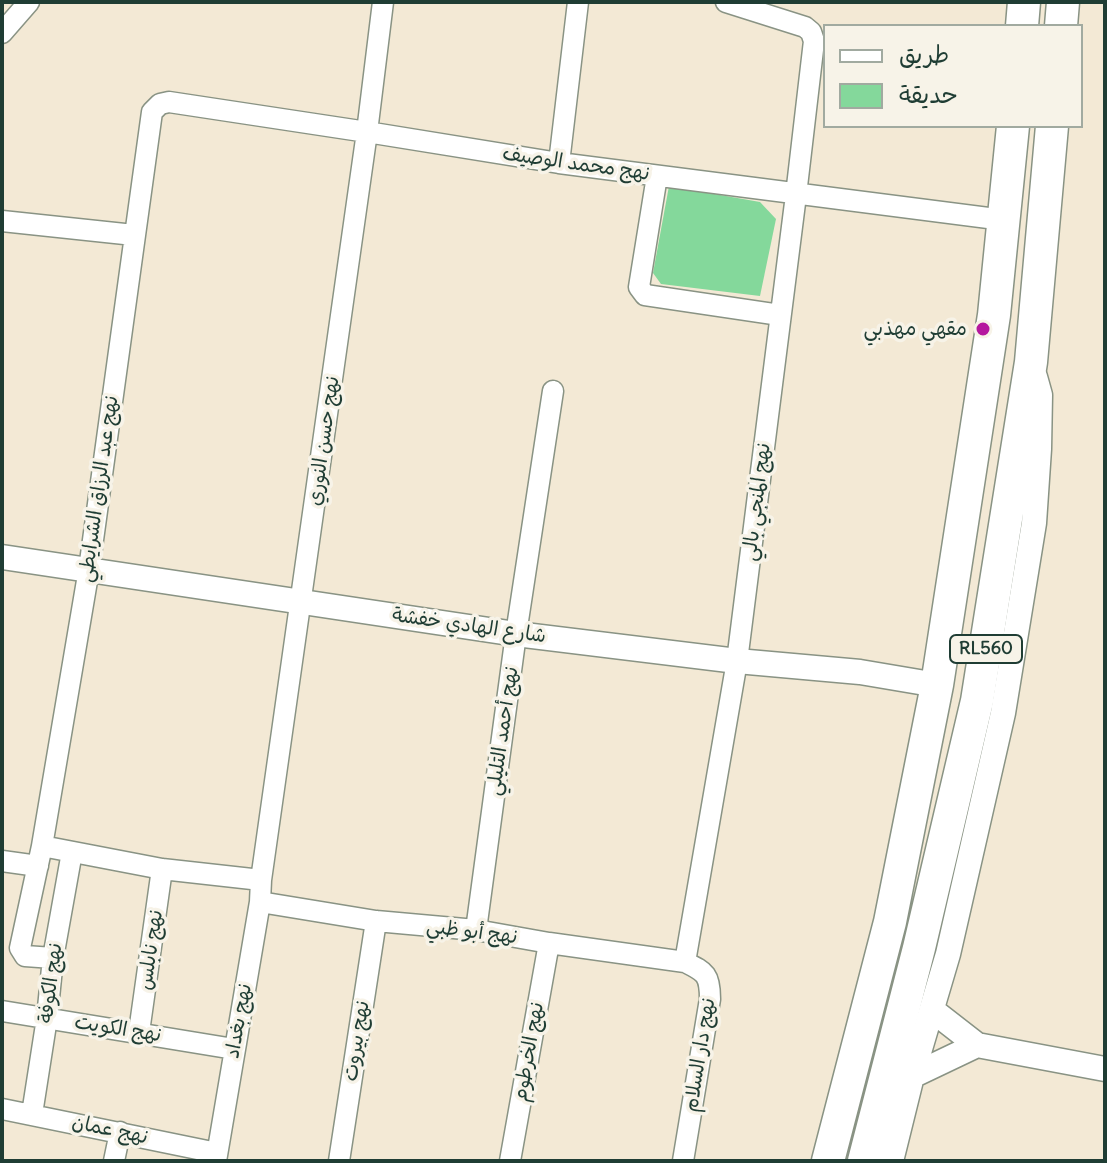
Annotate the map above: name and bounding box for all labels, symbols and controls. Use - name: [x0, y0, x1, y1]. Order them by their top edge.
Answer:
- legend: [823, 24, 1083, 128]
- text: طريق: [899, 39, 949, 69]
- text: حديقة: [899, 79, 958, 109]
- street label: نهج محمد الوصيف: [501, 142, 651, 186]
- place label: مقهي مهذبي: [863, 317, 967, 341]
- marker: مقهي مهذبي: [974, 320, 992, 338]
- street label: نهج حسن النوري: [303, 375, 345, 507]
- street label: نهج عبد الرزاق الشرايطي: [74, 394, 124, 584]
- street label: نهج المنجي بالي: [738, 442, 776, 562]
- street label: شارع الهادي خفشة: [391, 603, 547, 649]
- road number: RL560: [950, 635, 1022, 663]
- street label: نهج أحمد التليلي: [482, 665, 524, 797]
- street label: نهج نابلس: [133, 908, 169, 992]
- street label: نهج أبو ظبي: [425, 915, 519, 949]
- street label: نهج الكوفة: [34, 942, 68, 1024]
- street label: نهج بغداد: [221, 982, 257, 1060]
- street label: نهج دار السلام: [679, 996, 721, 1114]
- street label: نهج بيروت: [339, 999, 375, 1083]
- street label: نهج الخرطوم: [508, 1000, 550, 1104]
- street label: نهج الكويت: [73, 1010, 163, 1048]
- street label: نهج عمان: [70, 1110, 150, 1150]

